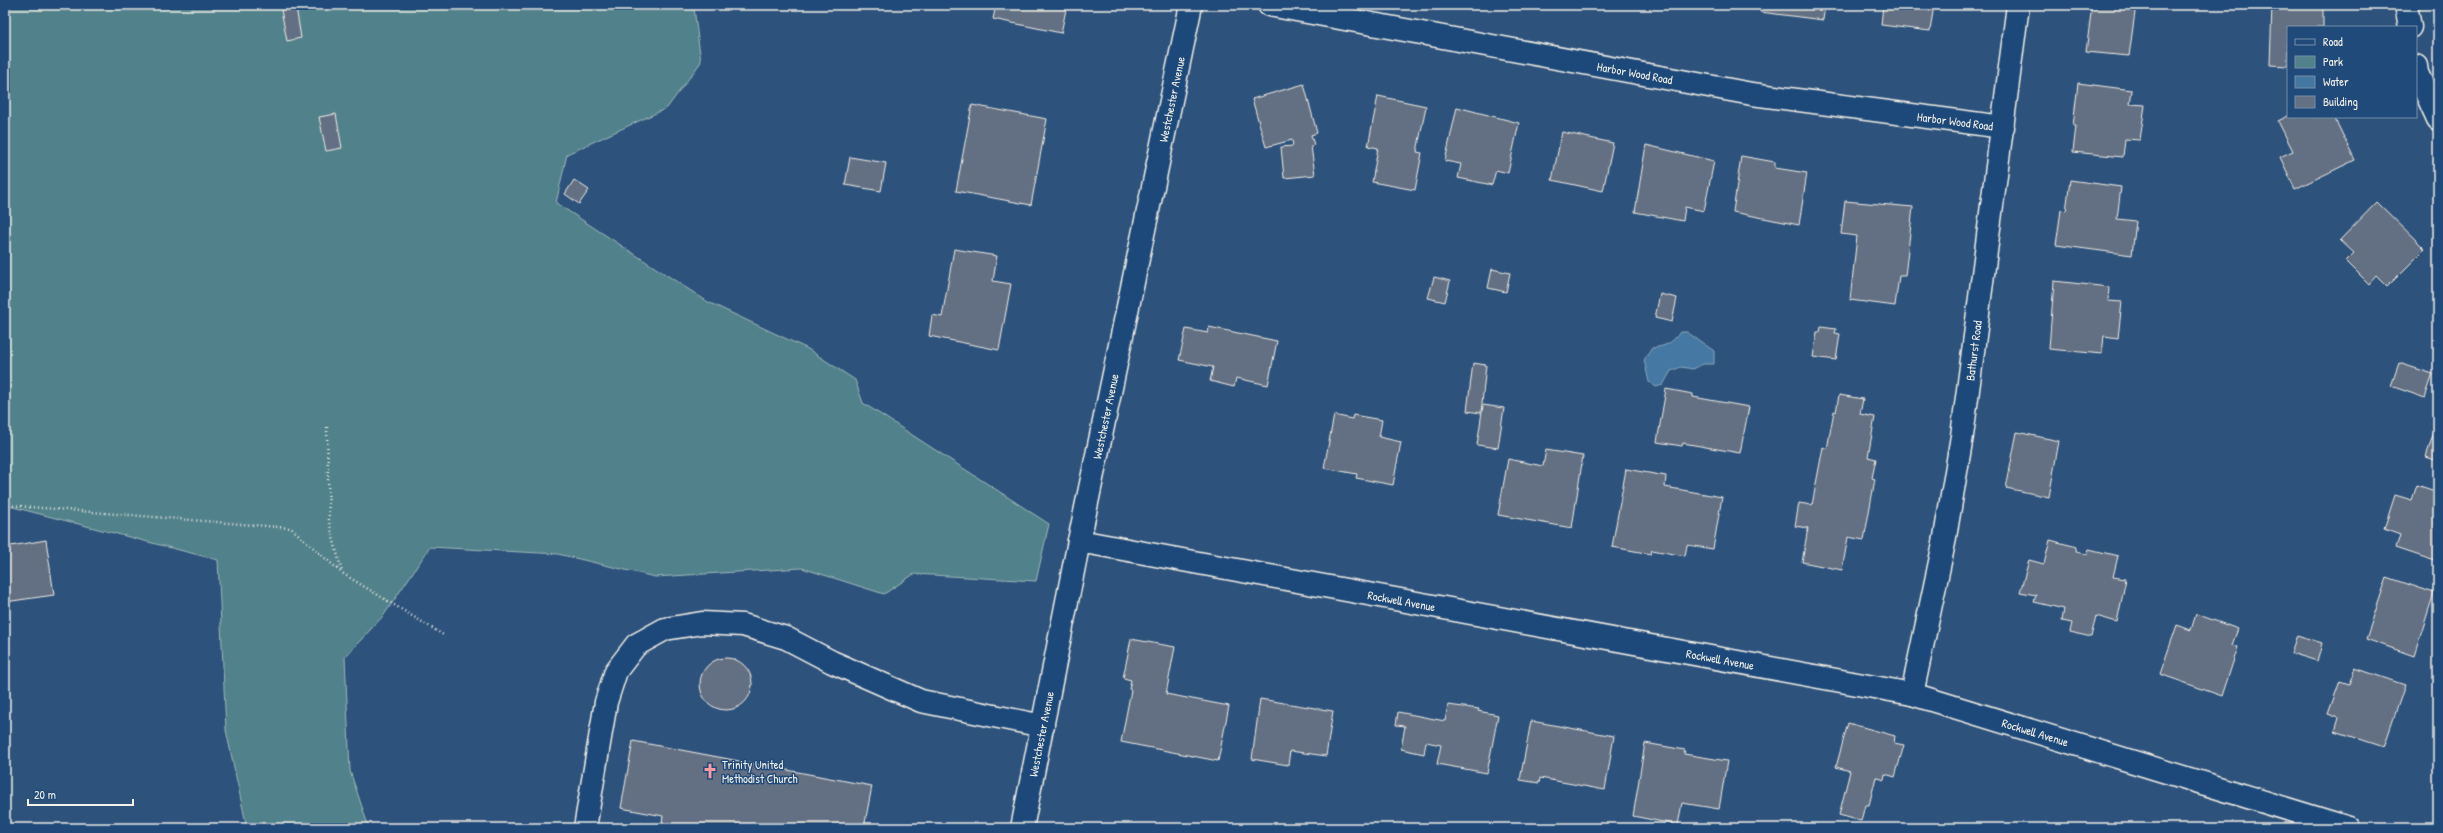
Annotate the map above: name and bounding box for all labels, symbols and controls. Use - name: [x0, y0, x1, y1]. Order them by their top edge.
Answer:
- legend: [2287, 26, 2417, 118]
- text: Road: [2323, 33, 2343, 50]
- text: Park: [2323, 53, 2343, 70]
- street label: Westchester Avenue: [1154, 55, 1189, 143]
- street label: Harbor Wood Road: [1596, 57, 1674, 88]
- text: Water: [2323, 73, 2349, 90]
- text: Building: [2323, 93, 2358, 110]
- street label: Harbor Wood Road: [1916, 107, 1994, 134]
- street label: Bathurst Road: [1961, 319, 1985, 382]
- street label: Westchester Avenue: [1088, 372, 1122, 461]
- street label: Rockwell Avenue: [1366, 586, 1437, 615]
- street label: Rockwell Avenue: [1685, 644, 1756, 673]
- street label: Westchester Avenue: [1024, 689, 1058, 778]
- street label: Rockwell Avenue: [2000, 714, 2071, 750]
- place label: Trinity United Methodist Church: [722, 756, 798, 787]
- church icon: Trinity United Methodist Church: [701, 762, 719, 780]
- scale bar: [28, 781, 133, 807]
- text: 20 m: [34, 786, 56, 803]

